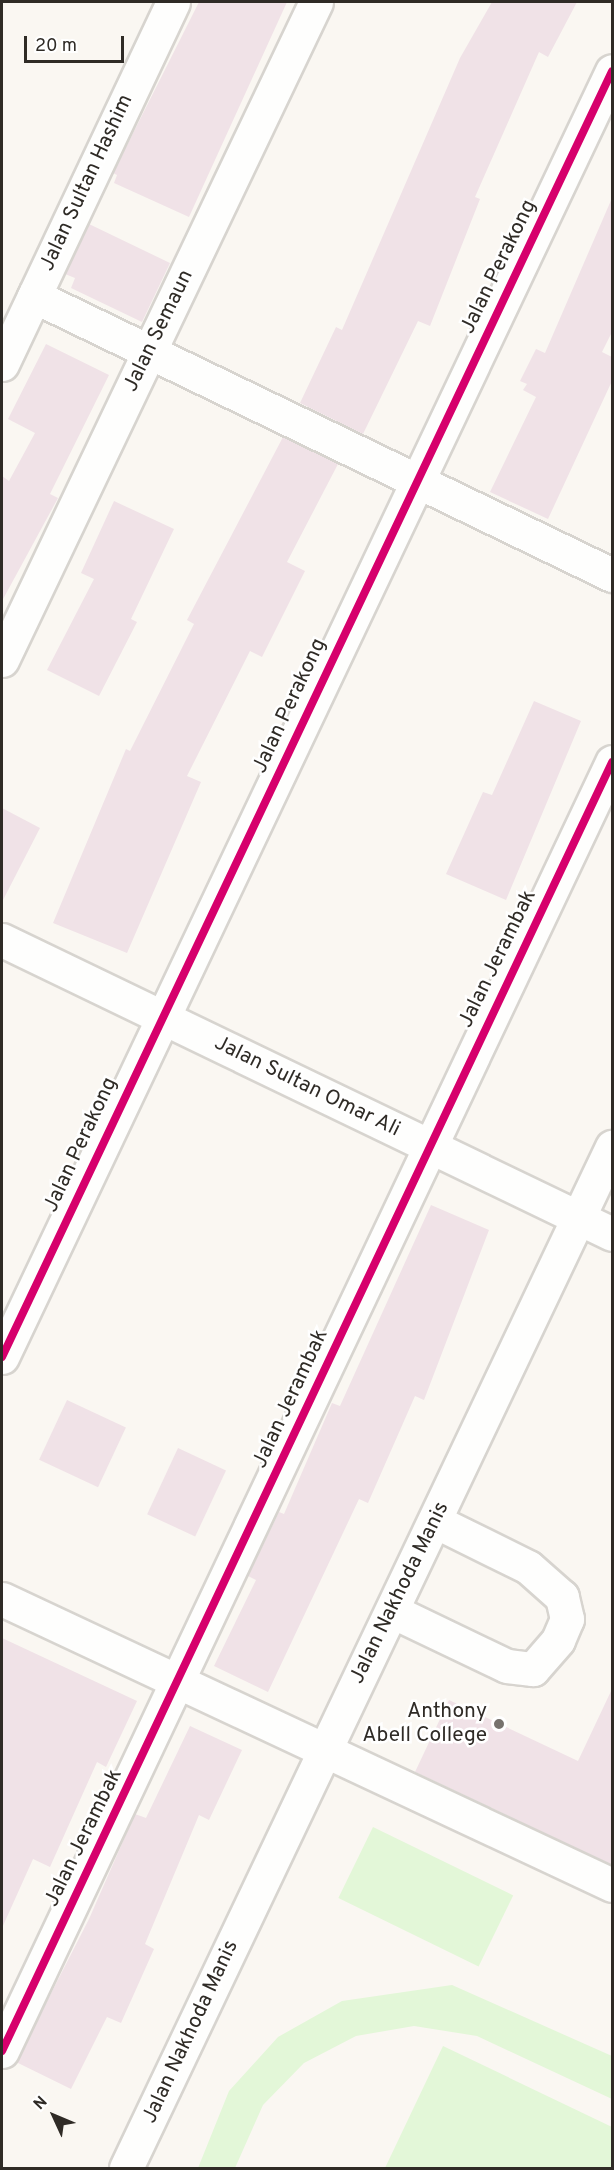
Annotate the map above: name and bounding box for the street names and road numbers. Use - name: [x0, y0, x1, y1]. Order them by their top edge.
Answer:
- street label: Jalan Sultan Hashim: [35, 91, 139, 275]
- street label: Jalan Perakong: [456, 196, 542, 338]
- street label: Jalan Semaun: [119, 266, 199, 396]
- street label: Jalan Perakong: [248, 635, 332, 777]
- street label: Jalan Jerambak: [454, 886, 542, 1032]
- street label: Jalan Sultan Omar Ali: [210, 1031, 404, 1143]
- street label: Jalan Perakong: [39, 1074, 123, 1216]
- street label: Jalan Jerambak: [248, 1326, 334, 1472]
- street label: Jalan Nakhoda Manis: [345, 1498, 455, 1688]
- street label: Jalan Jerambak: [40, 1765, 128, 1911]
- street label: Jalan Nakhoda Manis: [138, 1936, 244, 2128]

